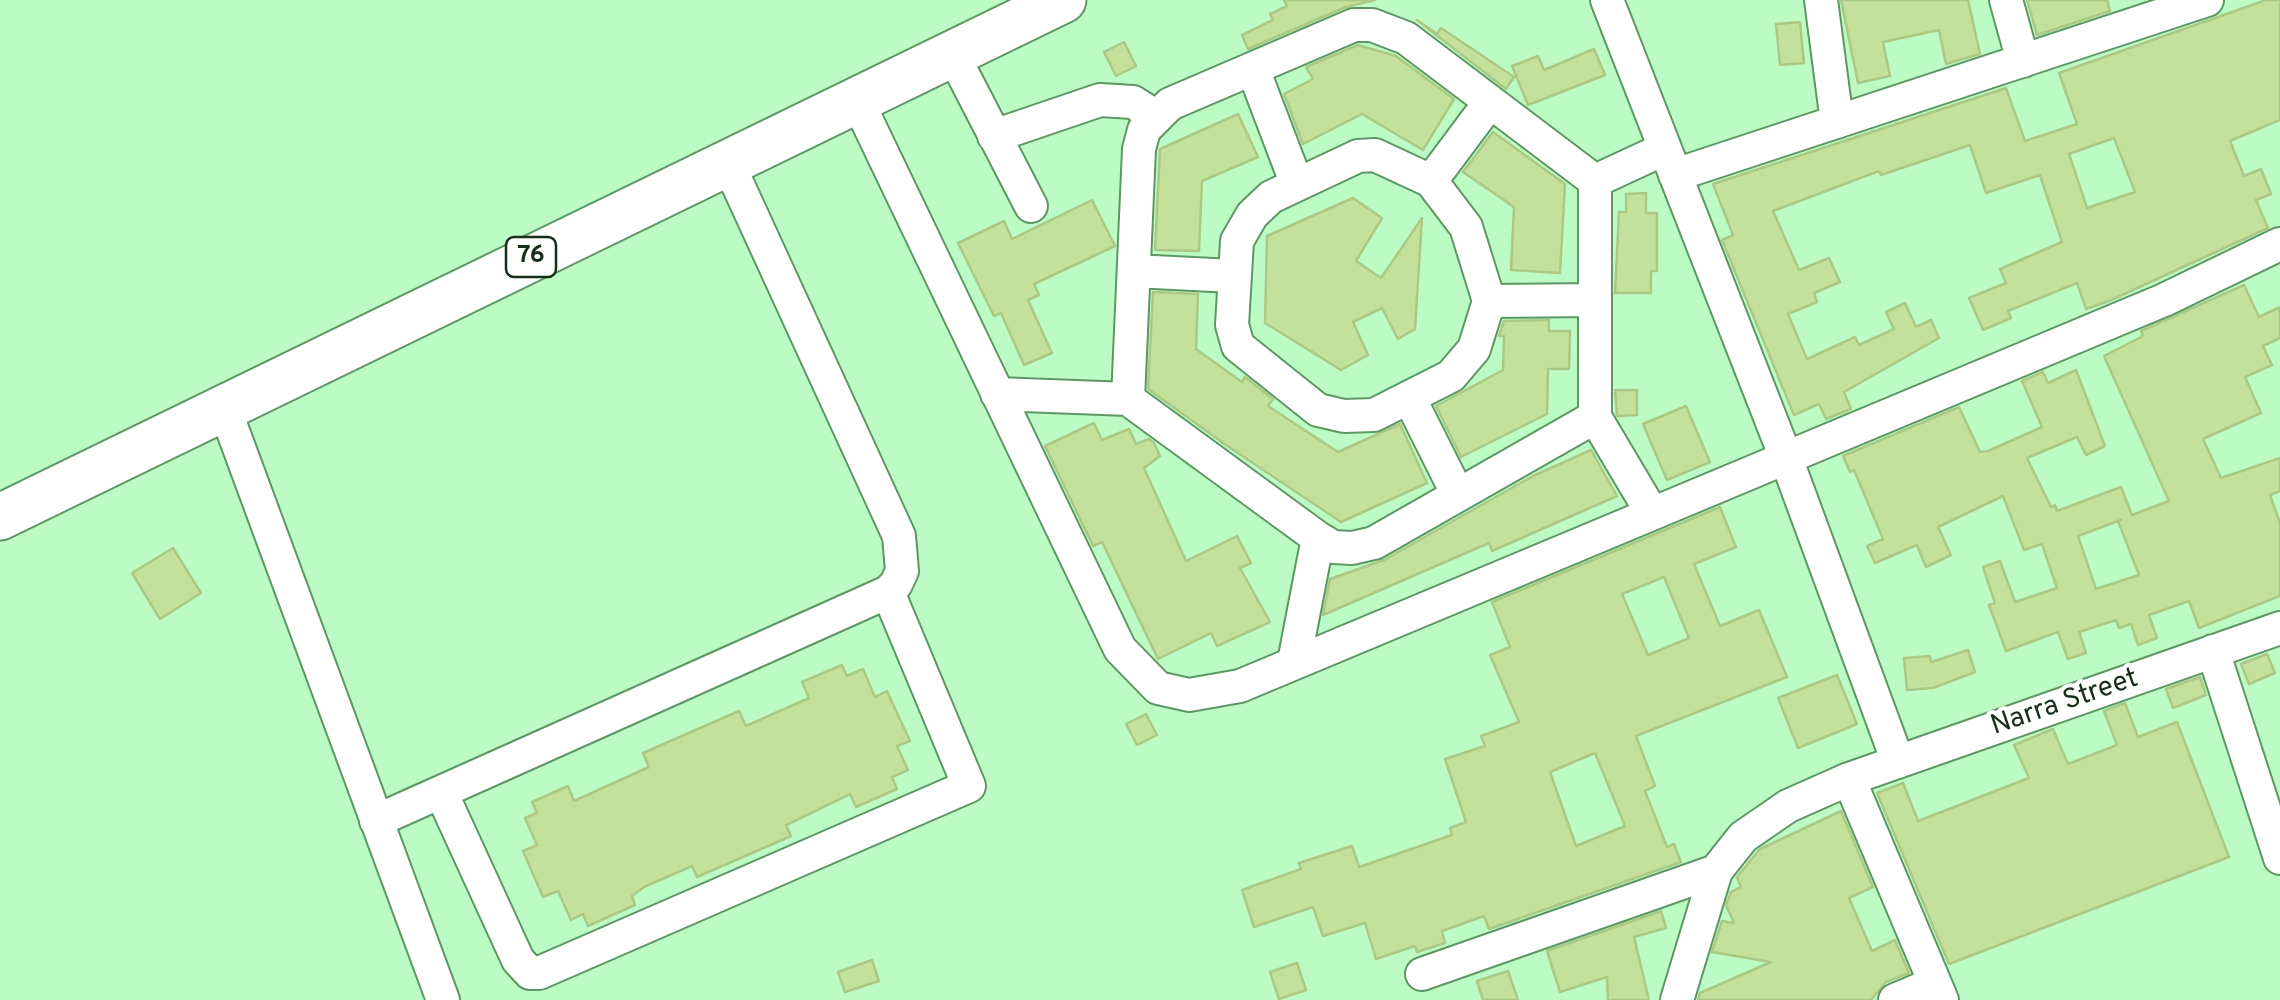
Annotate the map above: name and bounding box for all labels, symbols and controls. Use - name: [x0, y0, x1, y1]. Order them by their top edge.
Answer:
- road number: 76: [506, 237, 556, 277]
- street label: Narra Street: [1987, 663, 2143, 745]

